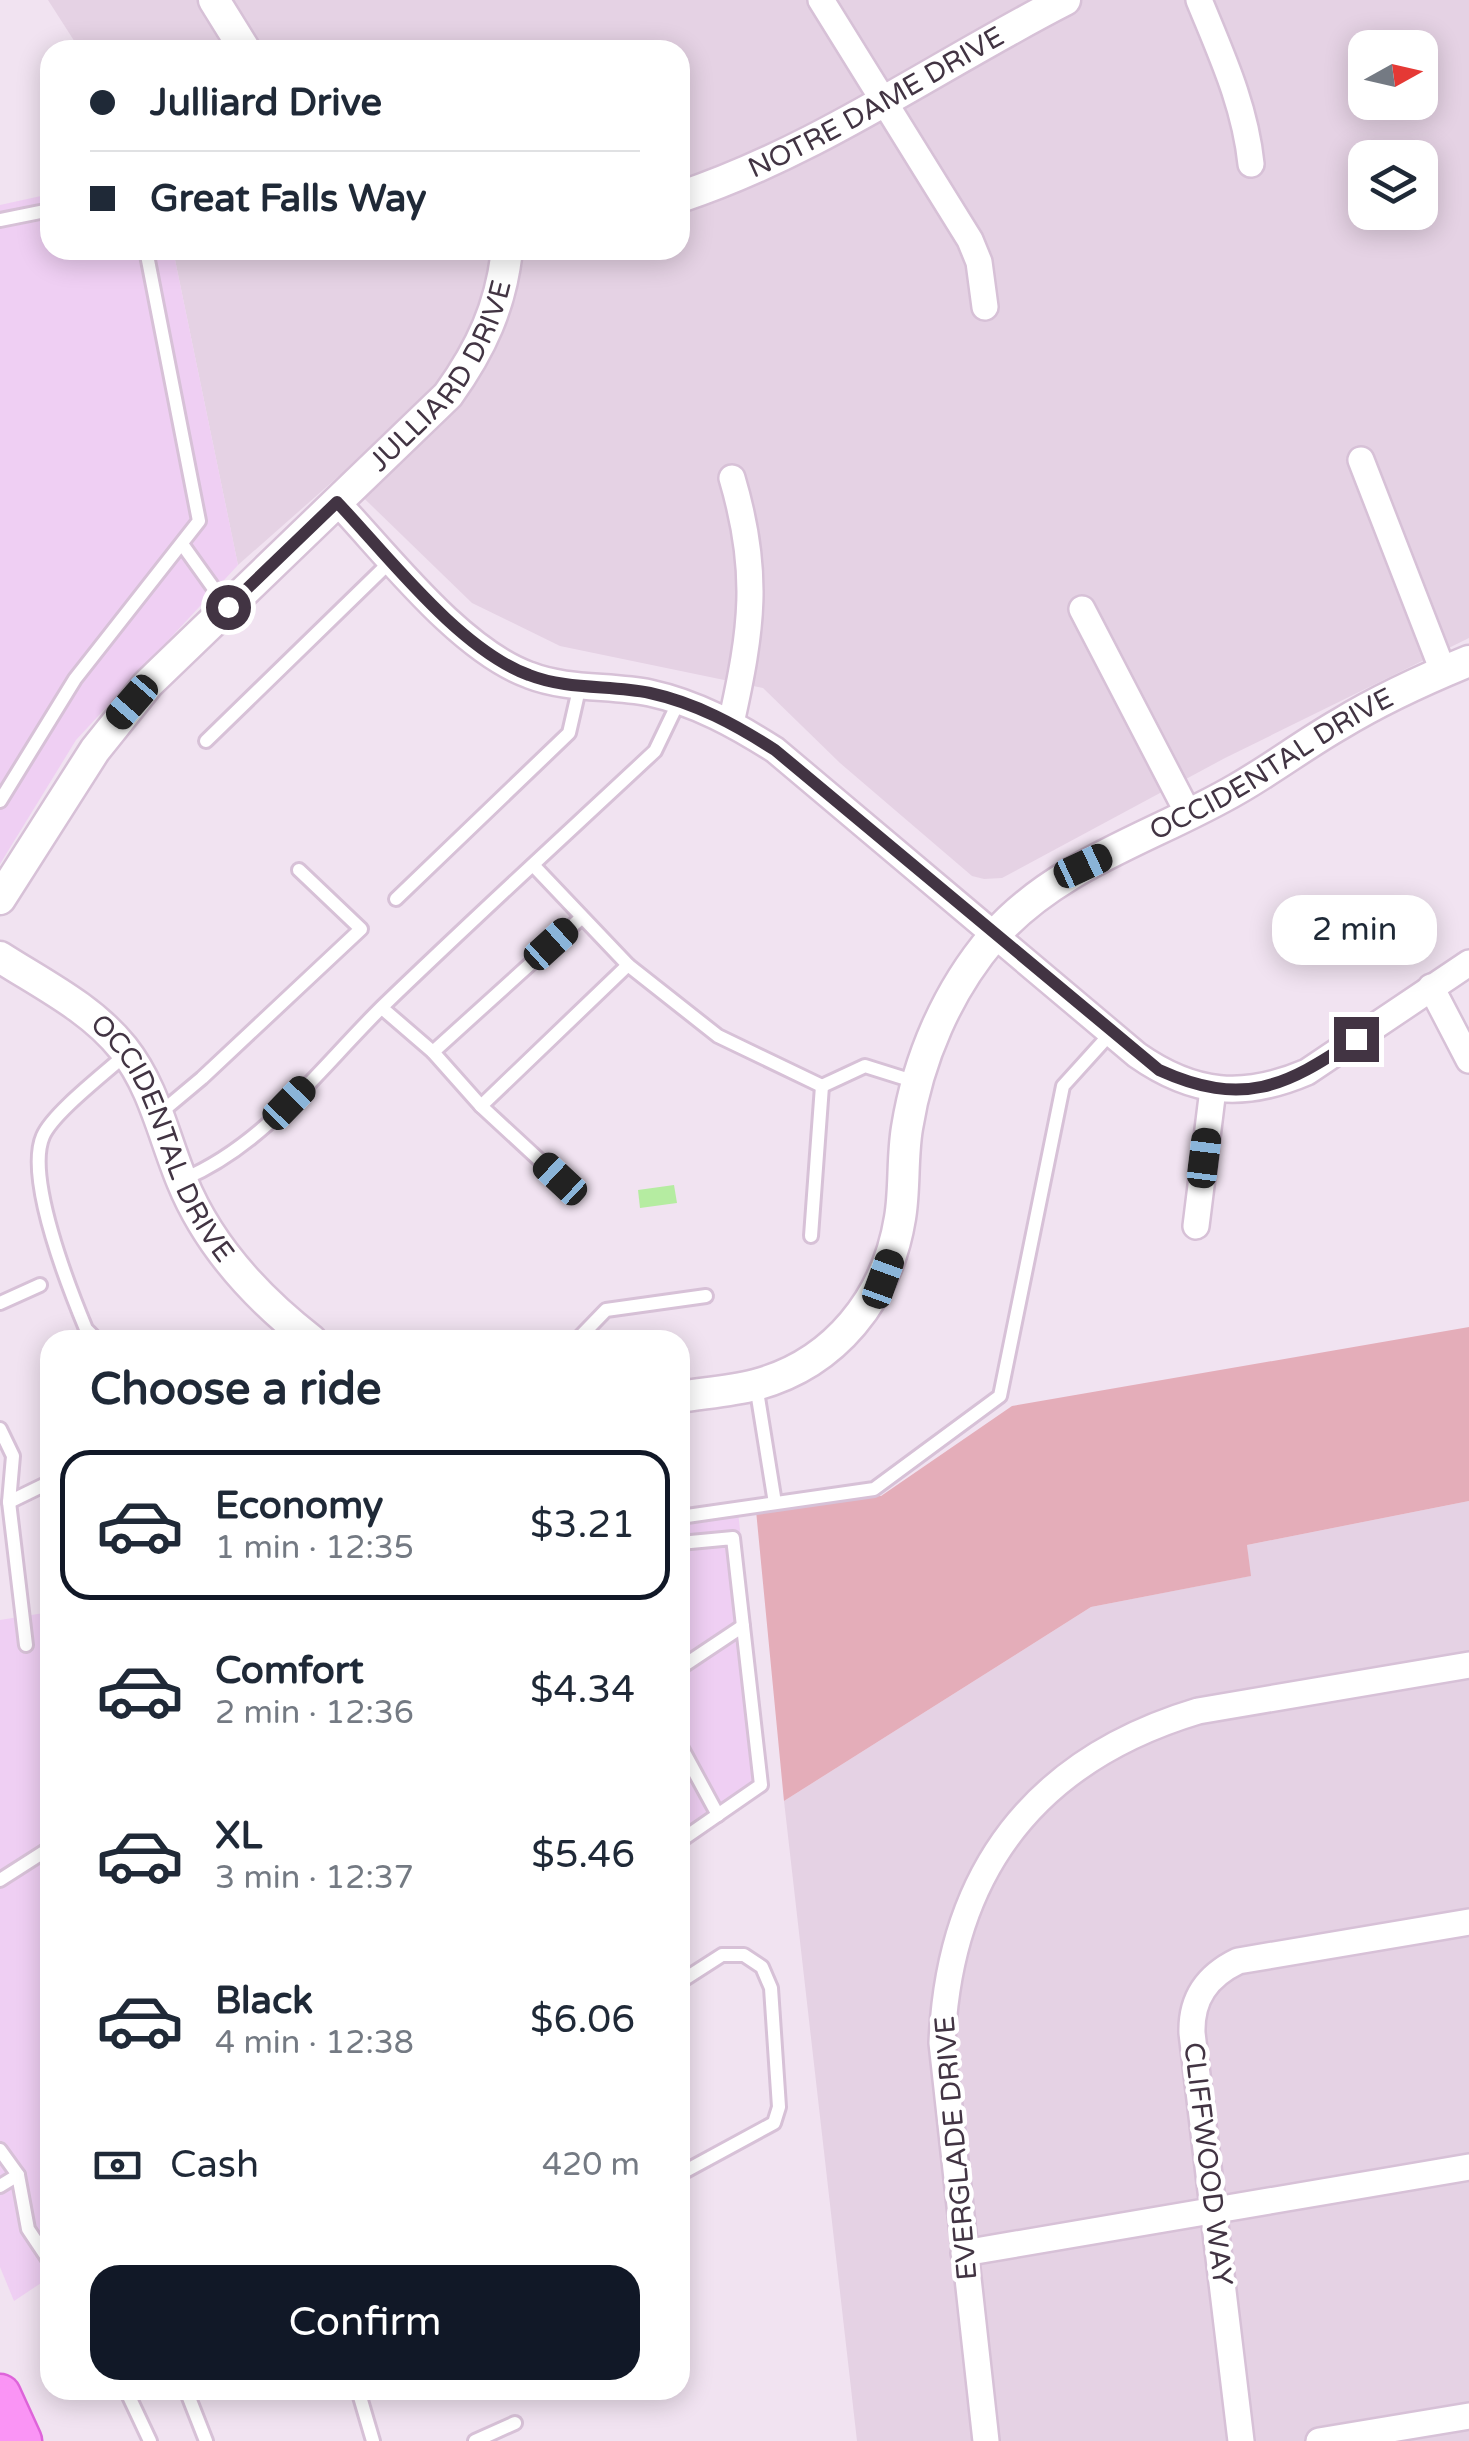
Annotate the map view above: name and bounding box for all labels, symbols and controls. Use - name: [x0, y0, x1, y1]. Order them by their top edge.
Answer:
- street label: NOTRE DAME DRIVE: [743, 19, 1010, 186]
- north arrow: [1348, 30, 1438, 120]
- map controls: [1348, 30, 1438, 230]
- text: Julliard Drive: [150, 80, 382, 126]
- button: layers: [1348, 140, 1438, 230]
- text: Great Falls Way: [150, 176, 427, 222]
- street label: JULLIARD DRIVE: [362, 277, 519, 479]
- route start: [206, 585, 251, 630]
- car: [101, 670, 163, 734]
- street label: OCCIDENTAL DRIVE: [1144, 681, 1399, 848]
- car: [1049, 840, 1117, 892]
- callout: 2 min: [1274, 894, 1438, 964]
- text: 2 min: [1312, 911, 1397, 949]
- car: [519, 913, 583, 975]
- street label: OCCIDENTAL DRIVE: [84, 1007, 241, 1269]
- route end: [1334, 1017, 1379, 1062]
- car: [257, 1071, 321, 1135]
- car: [1185, 1126, 1223, 1190]
- car: [528, 1148, 592, 1210]
- car: [859, 1246, 907, 1312]
- text: Choose a ride: [90, 1363, 381, 1417]
- icon: car: [95, 1480, 185, 1570]
- text: Economy: [215, 1483, 383, 1529]
- text: $3.21: [530, 1502, 635, 1548]
- text: 1 min · 12:35: [215, 1529, 414, 1567]
- icon: car: [95, 1645, 185, 1735]
- text: Comfort: [215, 1648, 364, 1694]
- text: $4.34: [530, 1667, 635, 1713]
- text: 2 min · 12:36: [215, 1694, 414, 1732]
- icon: car: [95, 1810, 185, 1900]
- text: XL: [215, 1813, 262, 1859]
- text: $5.46: [531, 1832, 635, 1878]
- text: 3 min · 12:37: [215, 1859, 414, 1897]
- icon: car: [95, 1975, 185, 2065]
- text: Black: [215, 1978, 313, 2024]
- text: $6.06: [530, 1997, 635, 2043]
- street label: EVERGLADE DRIVE: [928, 2014, 984, 2282]
- text: 4 min · 12:38: [215, 2024, 414, 2062]
- street label: CLIFFWOOD WAY: [1176, 2040, 1240, 2288]
- icon: cash: [90, 2138, 145, 2193]
- text: Cash: [170, 2142, 259, 2188]
- text: 420 m: [542, 2146, 640, 2184]
- button: Confirm: [90, 2265, 640, 2380]

